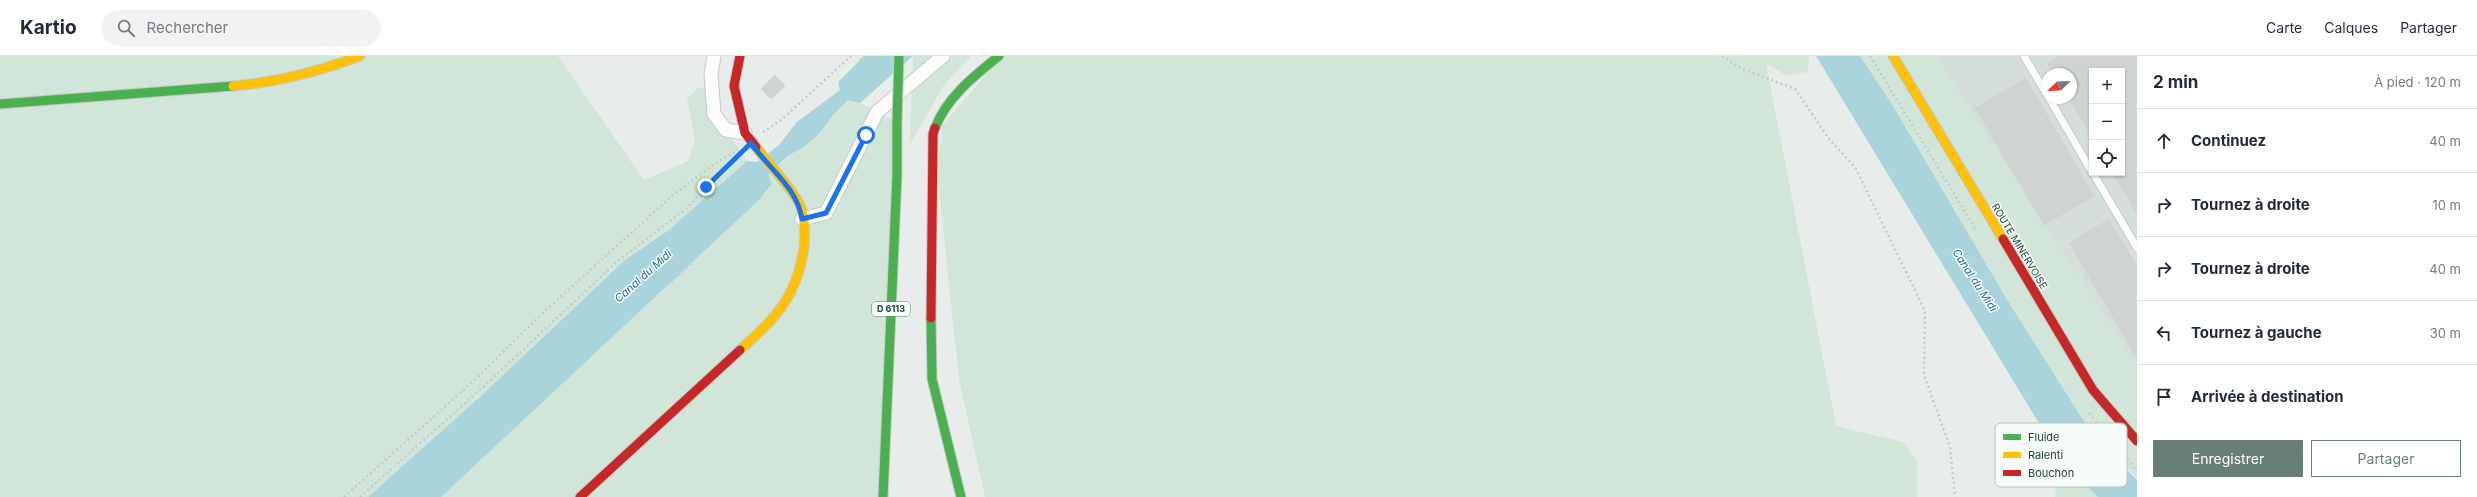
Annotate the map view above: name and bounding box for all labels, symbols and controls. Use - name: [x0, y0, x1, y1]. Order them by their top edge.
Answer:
- search box: [101, 10, 381, 46]
- text: Kartio: [20, 16, 77, 39]
- icon: search: [115, 17, 137, 39]
- text: Rechercher: [147, 18, 228, 37]
- text: Carte: [2266, 19, 2302, 36]
- text: Calques: [2324, 19, 2378, 36]
- text: Partager: [2400, 19, 2457, 36]
- north arrow: [2041, 68, 2077, 104]
- map controls: [2089, 68, 2125, 176]
- button: +: [2089, 68, 2125, 104]
- text: 2 min: [2153, 72, 2198, 92]
- text: À pied · 120 m: [2374, 74, 2461, 90]
- button: −: [2089, 104, 2125, 140]
- route start: [857, 126, 875, 144]
- icon: ahead: [2153, 130, 2175, 152]
- text: Continuez: [2191, 131, 2266, 150]
- text: 40 m: [2429, 133, 2461, 149]
- button: locate: [2089, 140, 2125, 176]
- route end: [697, 178, 715, 196]
- icon: right: [2153, 194, 2175, 216]
- text: Tournez à droite: [2191, 195, 2310, 214]
- text: 10 m: [2432, 197, 2461, 213]
- street label: ROUTE MINERVOISE: [1990, 201, 2050, 291]
- water label: Canal du Midi: [612, 246, 675, 305]
- water label: Canal du Midi: [1949, 246, 2001, 314]
- icon: right: [2153, 258, 2175, 280]
- text: Tournez à droite: [2191, 259, 2310, 278]
- text: 40 m: [2429, 261, 2461, 277]
- road number: D 6113: [872, 302, 910, 316]
- icon: left: [2153, 322, 2175, 344]
- text: Tournez à gauche: [2191, 323, 2322, 342]
- text: 30 m: [2430, 325, 2461, 341]
- icon: arrive: [2153, 386, 2175, 408]
- text: Arrivée à destination: [2191, 387, 2344, 406]
- legend: [1995, 423, 2127, 487]
- text: Fluide: [2028, 430, 2059, 444]
- button: Enregistrer: [2153, 440, 2303, 477]
- button: Partager: [2311, 440, 2461, 477]
- text: Ralenti: [2028, 448, 2063, 462]
- text: Bouchon: [2028, 466, 2074, 480]

